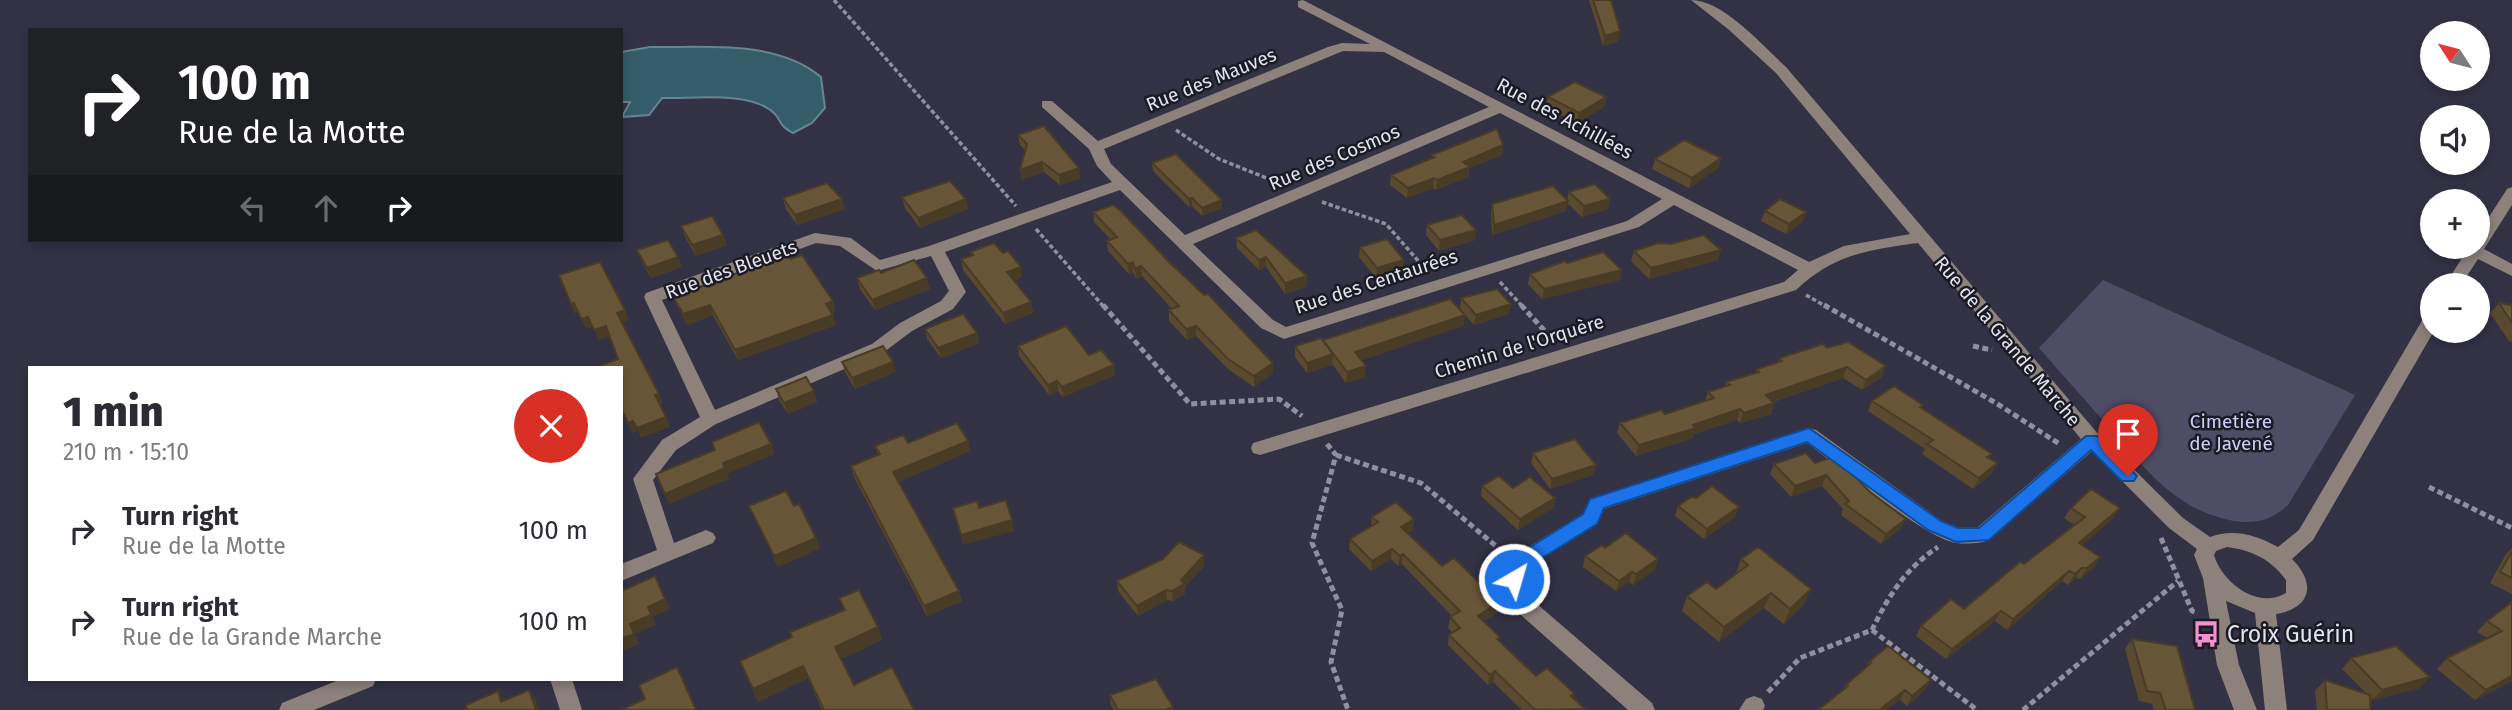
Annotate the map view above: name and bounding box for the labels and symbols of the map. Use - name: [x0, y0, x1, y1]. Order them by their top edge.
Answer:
- north arrow: [2420, 21, 2490, 91]
- street label: Rue des Mauves: [1143, 43, 1280, 116]
- street label: Rue des Achillées: [1493, 73, 1637, 164]
- street label: Rue des Cosmos: [1265, 119, 1403, 195]
- street label: Rue des Bleuets: [662, 235, 800, 304]
- street label: Rue des Centaurées: [1292, 244, 1461, 319]
- street label: Rue de la Grande Marche: [1930, 252, 2085, 431]
- street label: Chemin de l'Orquère: [1432, 310, 1607, 383]
- pin: [2098, 404, 2158, 476]
- park label: Cimetière de Javené: [2189, 410, 2273, 455]
- position arrow: [1477, 542, 1551, 616]
- bus stop icon: Croix Guérin: [2191, 619, 2221, 649]
- place label: Croix Guérin: [2227, 620, 2354, 648]

